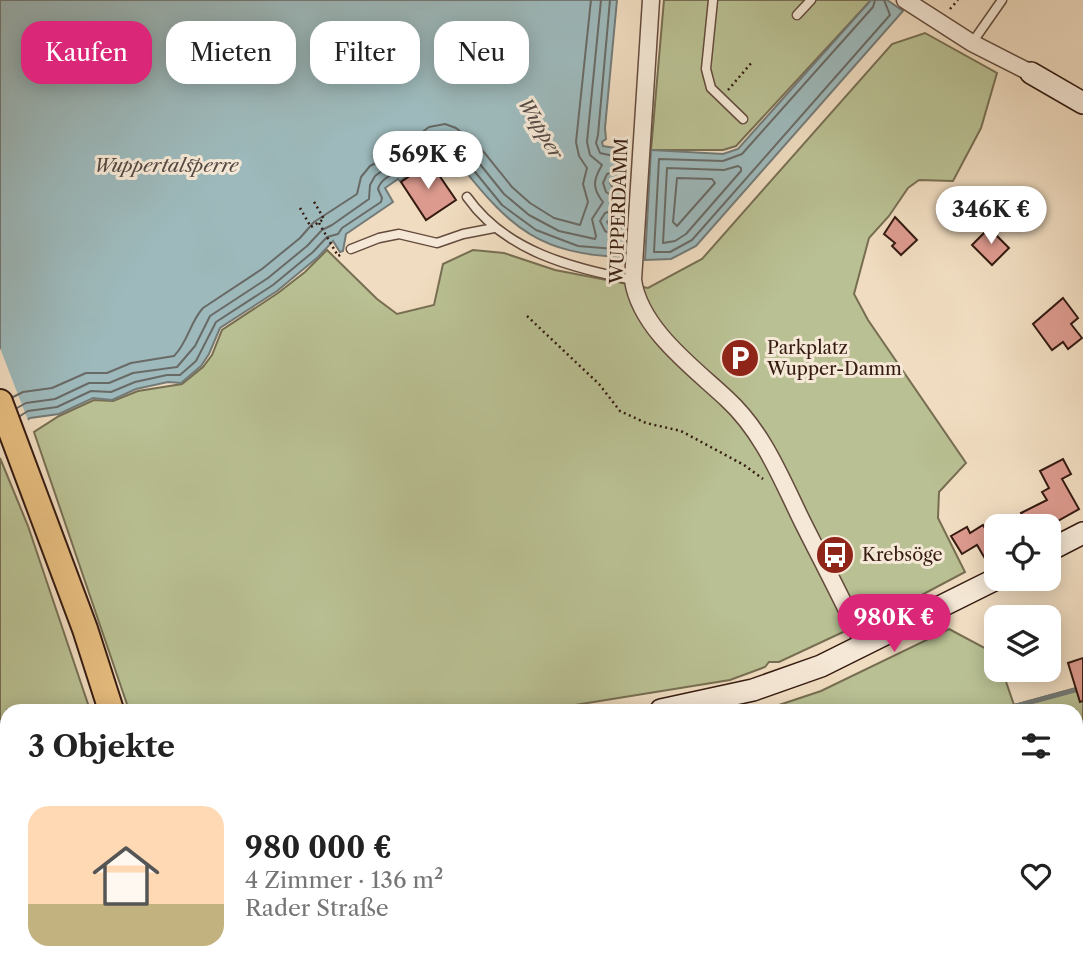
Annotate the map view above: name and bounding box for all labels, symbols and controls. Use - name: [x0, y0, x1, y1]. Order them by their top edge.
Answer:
- chip: Kaufen: [21, 21, 152, 84]
- chip: Mieten: [166, 21, 296, 84]
- chip: Filter: [310, 21, 420, 84]
- chip: Neu: [434, 21, 529, 84]
- water label: Wupper: [513, 93, 568, 164]
- pin: 569K €: [371, 132, 485, 191]
- street label: WUPPERDAMM: [605, 137, 633, 286]
- text: 569K €: [389, 140, 467, 168]
- water label: Wuppertalsperre: [94, 154, 239, 177]
- pin: 346K €: [934, 187, 1048, 246]
- text: 346K €: [952, 195, 1030, 223]
- parking icon: Parkplatz Wupper-Damm: [719, 337, 761, 379]
- place label: Parkplatz Wupper-Damm: [766, 337, 902, 380]
- map controls: [984, 514, 1061, 682]
- button: locate: [984, 514, 1061, 591]
- bus stop icon: Krebsöge: [814, 534, 856, 576]
- place label: Krebsöge: [862, 544, 943, 566]
- pin: 980K €: [837, 594, 951, 654]
- text: 980K €: [854, 603, 934, 631]
- button: layers: [984, 605, 1061, 682]
- icon: filters: [1017, 727, 1055, 765]
- text: 3 Objekte: [28, 728, 175, 765]
- text: 980 000 €: [245, 829, 392, 866]
- icon: home: [84, 834, 168, 918]
- icon: heart: [1017, 857, 1055, 895]
- text: 4 Zimmer · 136 m²: [245, 866, 443, 894]
- text: Rader Straße: [245, 894, 389, 922]

